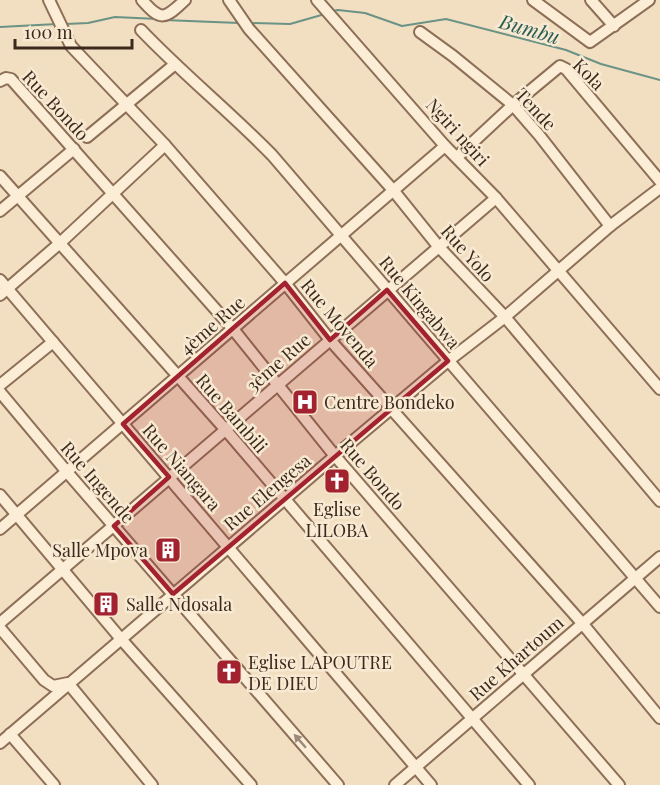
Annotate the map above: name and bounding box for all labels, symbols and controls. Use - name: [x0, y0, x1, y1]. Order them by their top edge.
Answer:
- water label: Bumbu: [496, 6, 563, 49]
- scale bar: [15, 12, 132, 50]
- text: 100 m: [24, 20, 73, 44]
- street label: Kola: [568, 53, 610, 95]
- street label: Rue Bondo: [17, 65, 95, 145]
- street label: Tende: [510, 83, 562, 135]
- street label: Ngiri ngiri: [421, 93, 495, 171]
- street label: Rue Yolo: [436, 219, 500, 287]
- street label: Rue Kingabwa: [374, 250, 466, 354]
- street label: Rue Movenda: [296, 274, 384, 372]
- street label: 4ème Rue: [174, 290, 250, 360]
- street label: 3ème Rue: [241, 327, 315, 397]
- street label: Rue Bambili: [191, 368, 273, 458]
- hospital icon: Centre Bondeko: [290, 387, 320, 417]
- place label: Centre Bondeko: [324, 390, 455, 414]
- street label: Rue Niangara: [137, 418, 227, 516]
- street label: Rue Bondo: [335, 433, 411, 515]
- street label: Rue Ingende: [56, 436, 140, 528]
- street label: Rue Elengesa: [218, 448, 316, 536]
- church icon: Eglise LILOBA: [322, 466, 352, 496]
- place label: Eglise LILOBA: [306, 497, 369, 542]
- building icon: Salle Mpova: [153, 535, 183, 565]
- place label: Salle Mpova: [52, 538, 148, 562]
- building icon: Salle Ndosala: [91, 589, 121, 619]
- place label: Salle Ndosala: [126, 592, 232, 616]
- street label: Rue Khartoum: [464, 610, 568, 706]
- place label: Eglise LAPOUTRE DE DIEU: [248, 650, 392, 695]
- church icon: Eglise LAPOUTRE DE DIEU: [214, 657, 244, 687]
- one-way arrow: [294, 734, 307, 749]

